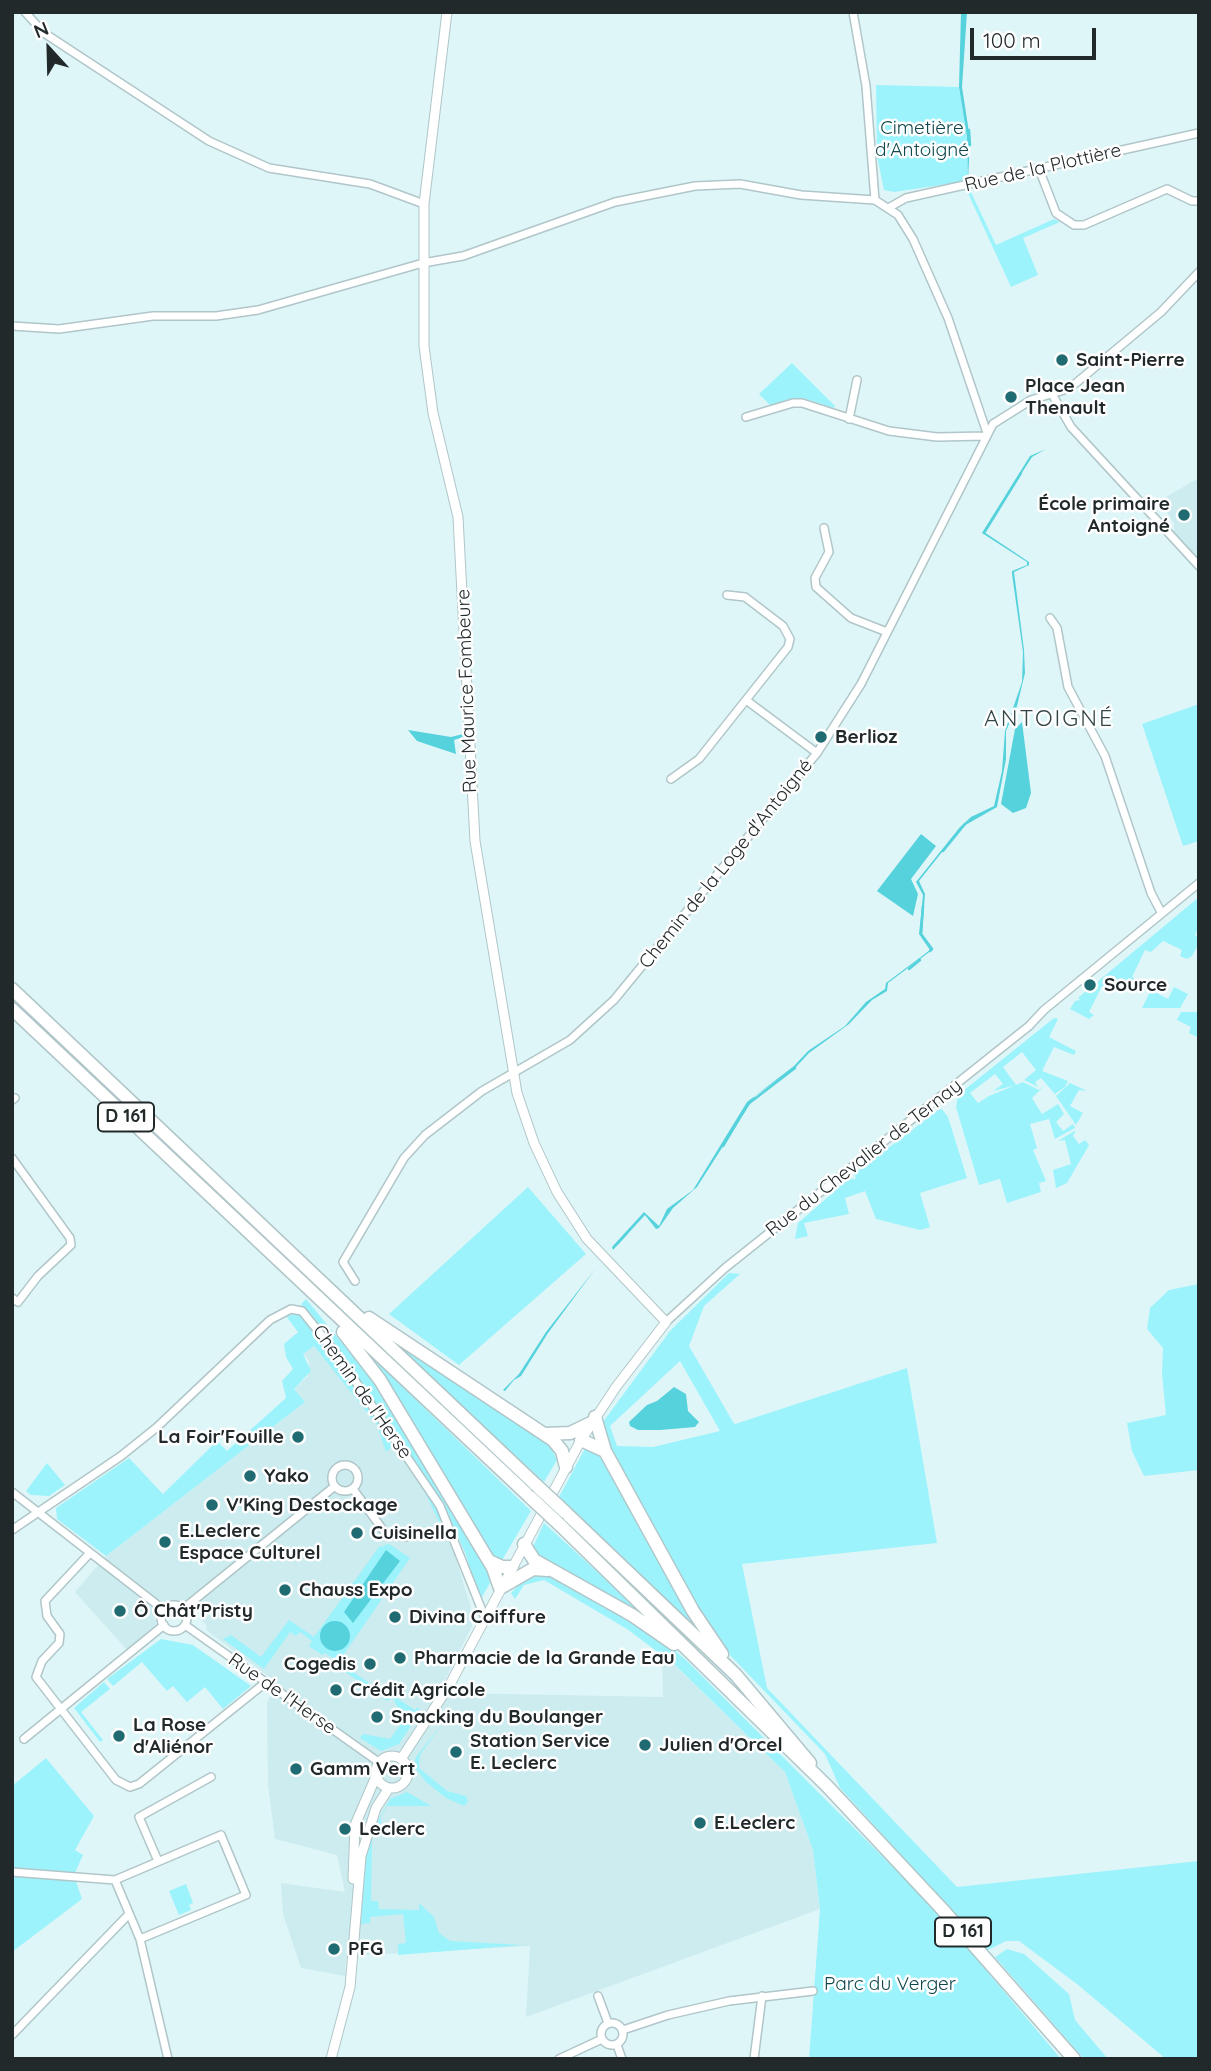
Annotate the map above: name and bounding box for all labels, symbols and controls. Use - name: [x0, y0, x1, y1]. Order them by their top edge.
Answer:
- north arrow: [14, 14, 84, 84]
- scale bar: [973, 14, 1099, 58]
- text: N: [30, 16, 52, 43]
- text: 100 m: [983, 27, 1041, 53]
- park label: Cimetière d'Antoigné: [875, 117, 969, 161]
- street label: Rue de la Plottière: [962, 139, 1124, 197]
- place label: Saint-Pierre: [1076, 349, 1185, 371]
- marker: Saint-Pierre: [1054, 352, 1070, 368]
- place label: Place Jean Thenault: [1025, 375, 1125, 419]
- marker: Place Jean Thenault: [1003, 389, 1019, 405]
- place label: École primaire Antoigné: [1038, 493, 1170, 537]
- marker: École primaire Antoigné: [1176, 507, 1192, 523]
- street label: Rue Maurice Fombeure: [452, 589, 482, 793]
- district label: ANTOIGNÉ: [985, 705, 1113, 733]
- place label: Berlioz: [835, 726, 897, 748]
- marker: Berlioz: [813, 729, 829, 745]
- street label: Chemin de la Loge d'Antoigné: [634, 755, 818, 973]
- place label: Source: [1104, 974, 1167, 996]
- marker: Source: [1082, 977, 1098, 993]
- street label: Rue du Chevalier de Ternay: [762, 1074, 966, 1242]
- road number: D 161: [98, 1102, 154, 1132]
- street label: Chemin de l'Herse: [307, 1321, 417, 1463]
- place label: La Foir'Fouille: [158, 1426, 284, 1448]
- marker: La Foir'Fouille: [290, 1429, 306, 1445]
- place label: Yako: [264, 1465, 309, 1487]
- marker: Yako: [242, 1468, 258, 1484]
- place label: V'King Destockage: [226, 1494, 398, 1516]
- marker: V'King Destockage: [204, 1497, 220, 1513]
- place label: E.Leclerc Espace Culturel: [179, 1520, 321, 1564]
- place label: Cuisinella: [371, 1522, 457, 1544]
- marker: Cuisinella: [349, 1525, 365, 1541]
- marker: E.Leclerc Espace Culturel: [157, 1534, 173, 1550]
- place label: Chauss Expo: [299, 1579, 412, 1601]
- marker: Chauss Expo: [277, 1582, 293, 1598]
- place label: Ô Chât'Pristy: [134, 1600, 253, 1622]
- marker: Ô Chât'Pristy: [112, 1603, 128, 1619]
- place label: Divina Coiffure: [409, 1606, 546, 1628]
- marker: Divina Coiffure: [387, 1609, 403, 1625]
- place label: Pharmacie de la Grande Eau: [414, 1647, 675, 1669]
- street label: Rue de l'Herse: [224, 1648, 340, 1740]
- marker: Pharmacie de la Grande Eau: [392, 1650, 408, 1666]
- place label: Cogedis: [284, 1653, 356, 1675]
- marker: Cogedis: [362, 1656, 378, 1672]
- place label: Crédit Agricole: [350, 1679, 485, 1701]
- marker: Crédit Agricole: [328, 1682, 344, 1698]
- place label: Snacking du Boulanger: [391, 1706, 603, 1728]
- marker: Snacking du Boulanger: [369, 1709, 385, 1725]
- place label: La Rose d'Aliénor: [133, 1714, 213, 1758]
- marker: La Rose d'Aliénor: [111, 1728, 127, 1744]
- place label: Station Service E. Leclerc: [470, 1730, 610, 1774]
- place label: Julien d'Orcel: [659, 1734, 783, 1756]
- marker: Julien d'Orcel: [637, 1737, 653, 1753]
- marker: Station Service E. Leclerc: [448, 1744, 464, 1760]
- place label: Gamm Vert: [310, 1758, 415, 1780]
- marker: Gamm Vert: [288, 1761, 304, 1777]
- place label: E.Leclerc: [714, 1812, 795, 1834]
- marker: E.Leclerc: [692, 1815, 708, 1831]
- place label: Leclerc: [359, 1818, 425, 1840]
- marker: Leclerc: [337, 1821, 353, 1837]
- road number: D 161: [935, 1918, 991, 1946]
- place label: PFG: [348, 1938, 383, 1960]
- marker: PFG: [326, 1941, 342, 1957]
- park label: Parc du Verger: [824, 1973, 956, 1995]

